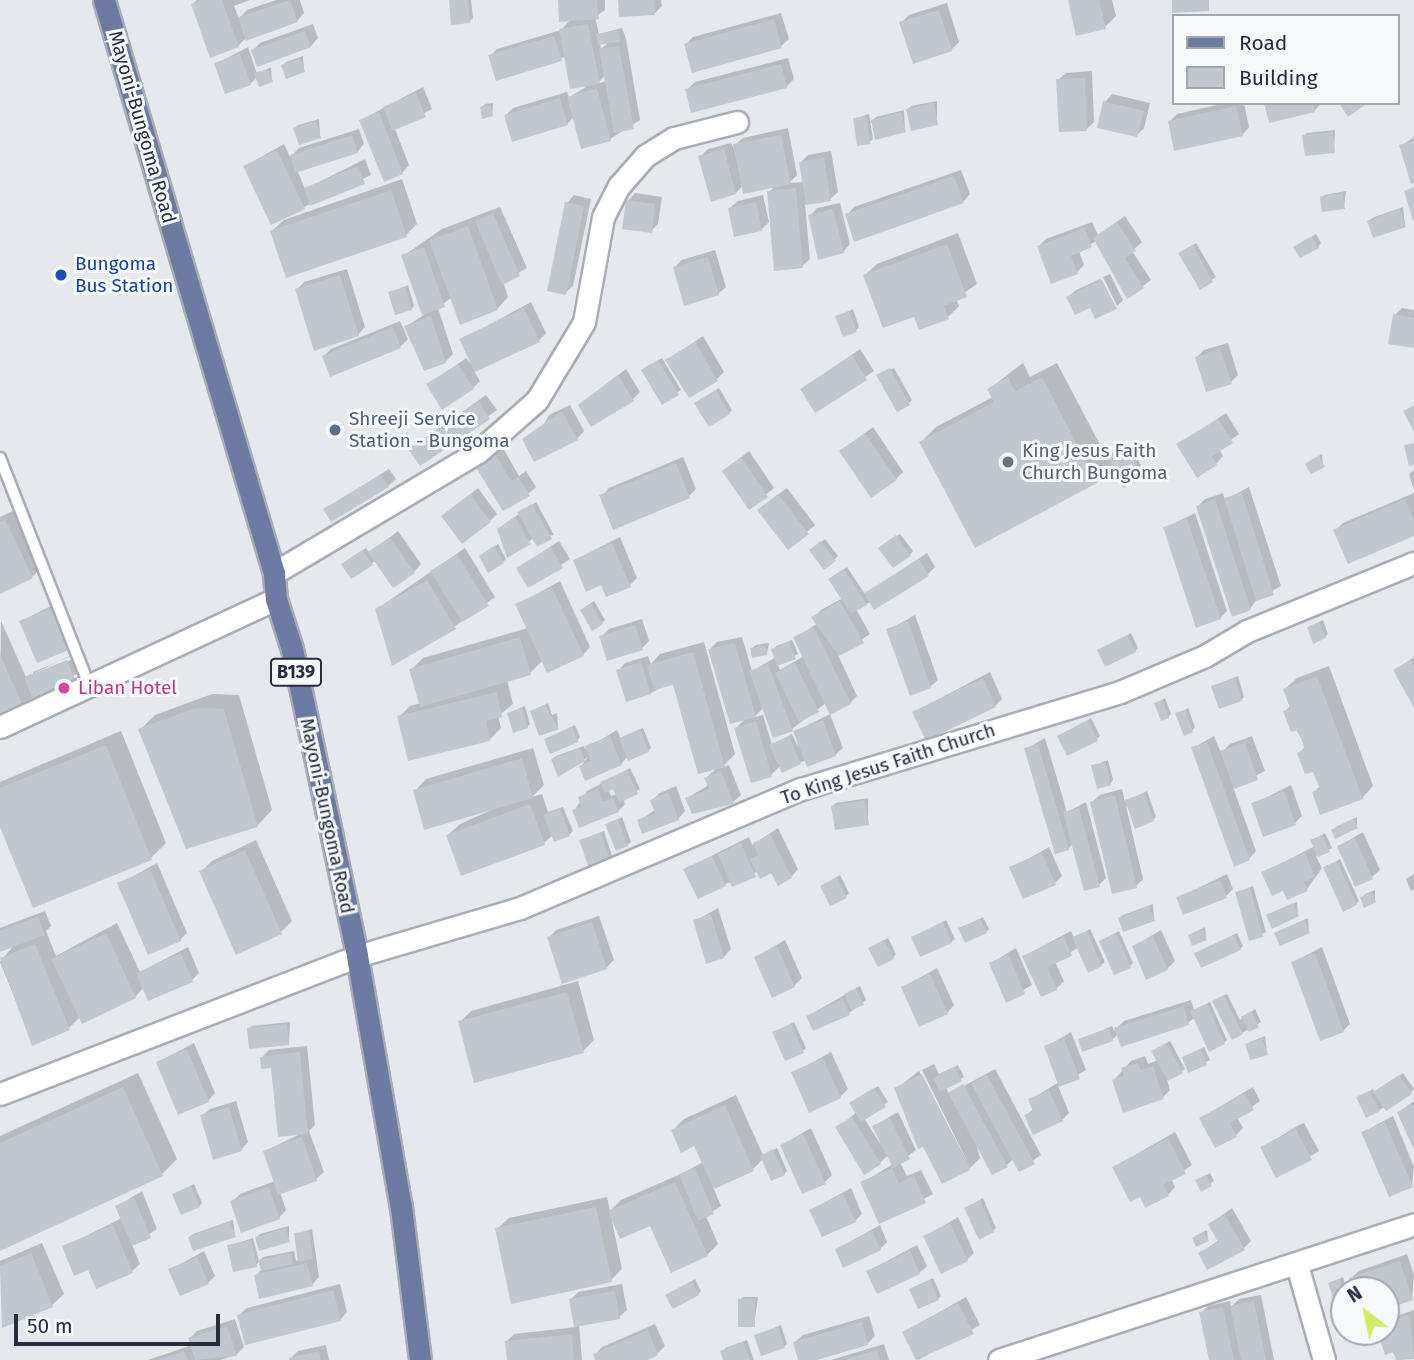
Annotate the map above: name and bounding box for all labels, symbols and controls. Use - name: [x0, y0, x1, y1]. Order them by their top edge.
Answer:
- legend: [1172, 14, 1400, 105]
- street label: Mayoni-Bungoma Road: [104, 28, 180, 226]
- text: Road: [1239, 30, 1287, 56]
- text: Building: [1239, 65, 1318, 91]
- place label: Bungoma Bus Station: [75, 253, 173, 297]
- marker: Bungoma Bus Station: [53, 267, 69, 283]
- place label: Shreeji Service Station - Bungoma: [349, 408, 510, 452]
- marker: Shreeji Service Station - Bungoma: [327, 422, 343, 438]
- place label: King Jesus Faith Church Bungoma: [1022, 440, 1168, 484]
- marker: King Jesus Faith Church Bungoma: [1000, 454, 1016, 470]
- road number: B139: [270, 658, 322, 686]
- place label: Liban Hotel: [78, 677, 177, 699]
- marker: Liban Hotel: [56, 680, 72, 696]
- street label: Mayoni-Bungoma Road: [295, 716, 359, 916]
- street label: To King Jesus Faith Church: [778, 719, 998, 809]
- north arrow: [1330, 1276, 1400, 1346]
- text: N: [1343, 1281, 1366, 1308]
- scale bar: [18, 1300, 224, 1344]
- text: 50 m: [27, 1313, 73, 1339]

